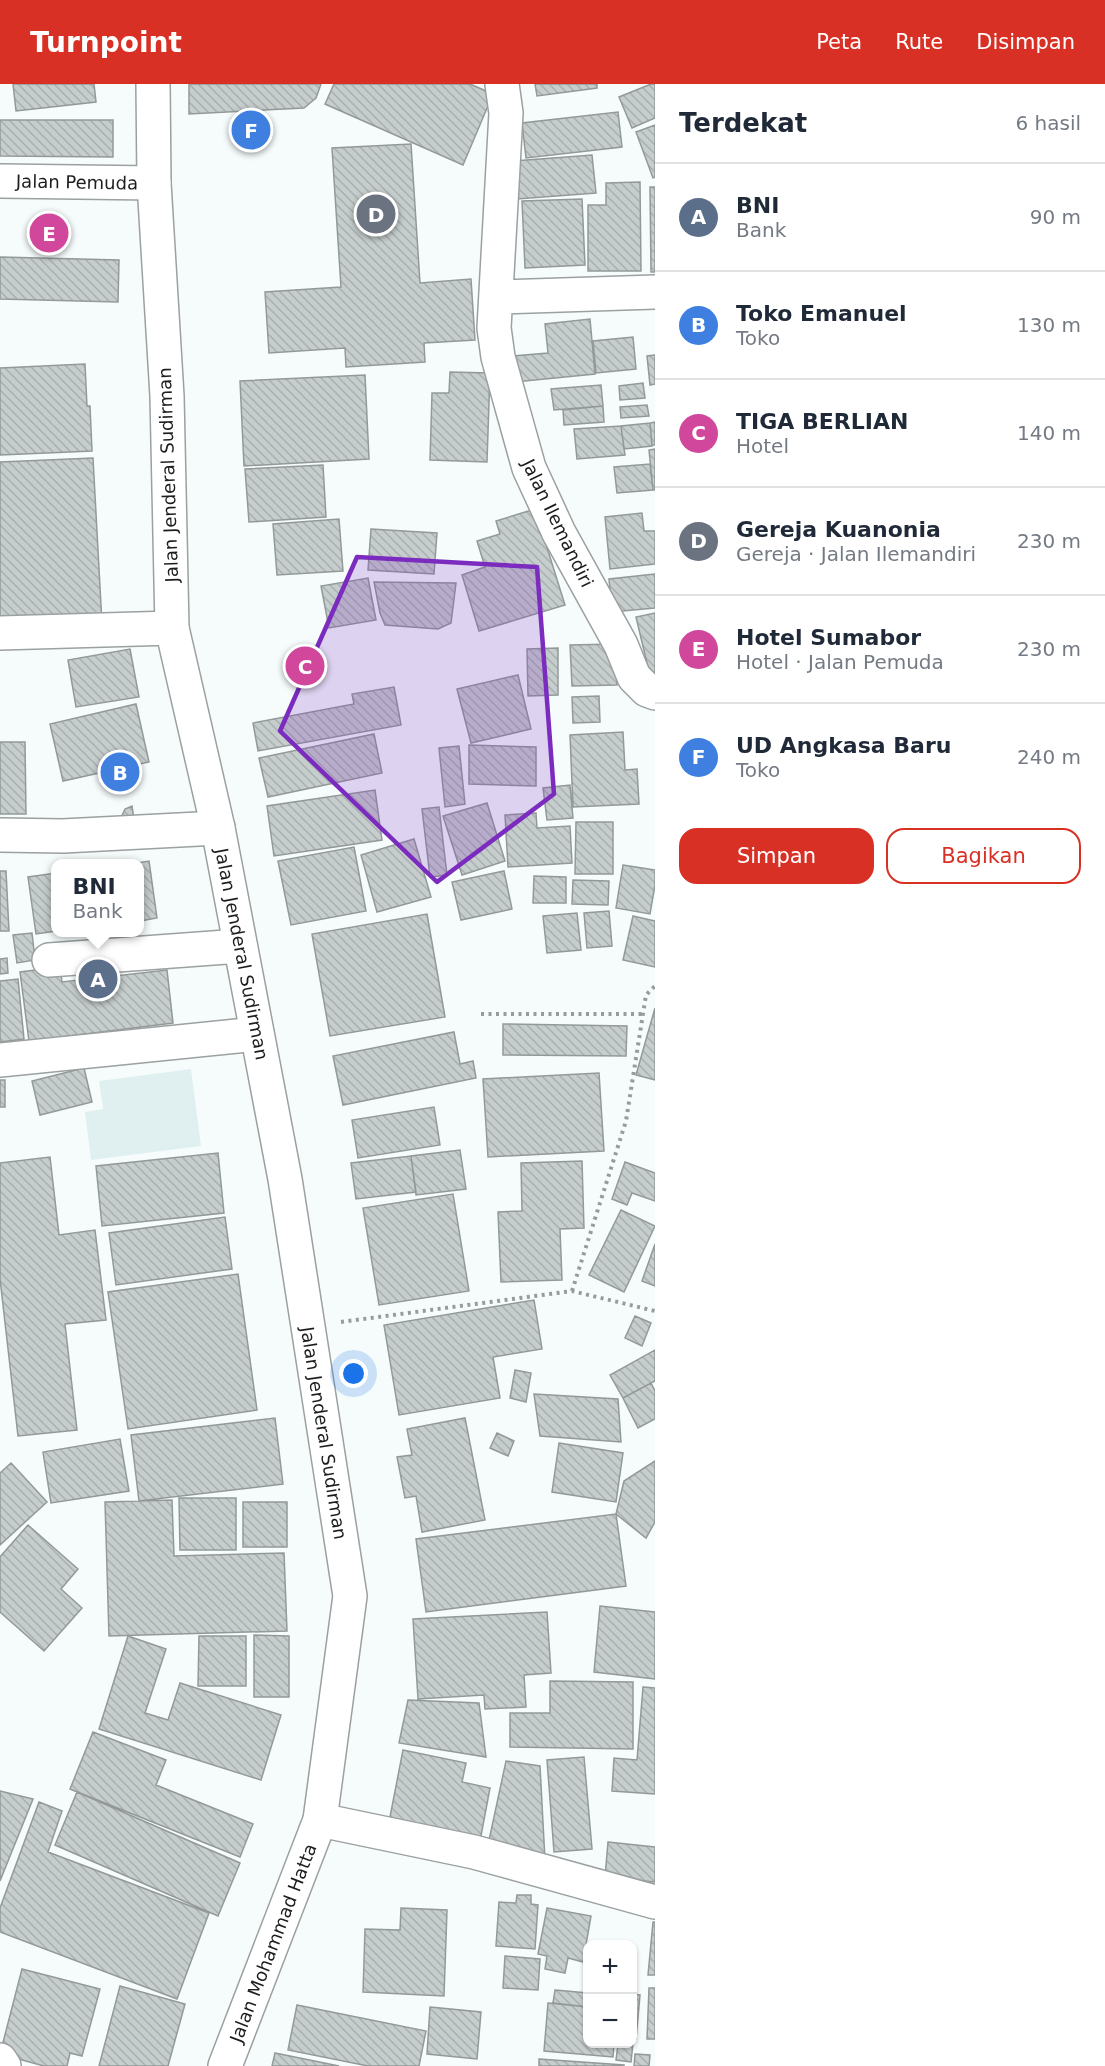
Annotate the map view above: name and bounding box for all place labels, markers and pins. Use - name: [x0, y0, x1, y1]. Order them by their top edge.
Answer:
- pin: F: [232, 108, 270, 152]
- pin: D: [356, 192, 395, 236]
- pin: E: [29, 210, 68, 256]
- pin: C: [286, 644, 324, 688]
- pin: B: [100, 750, 140, 794]
- pin: A: [78, 956, 118, 1002]

